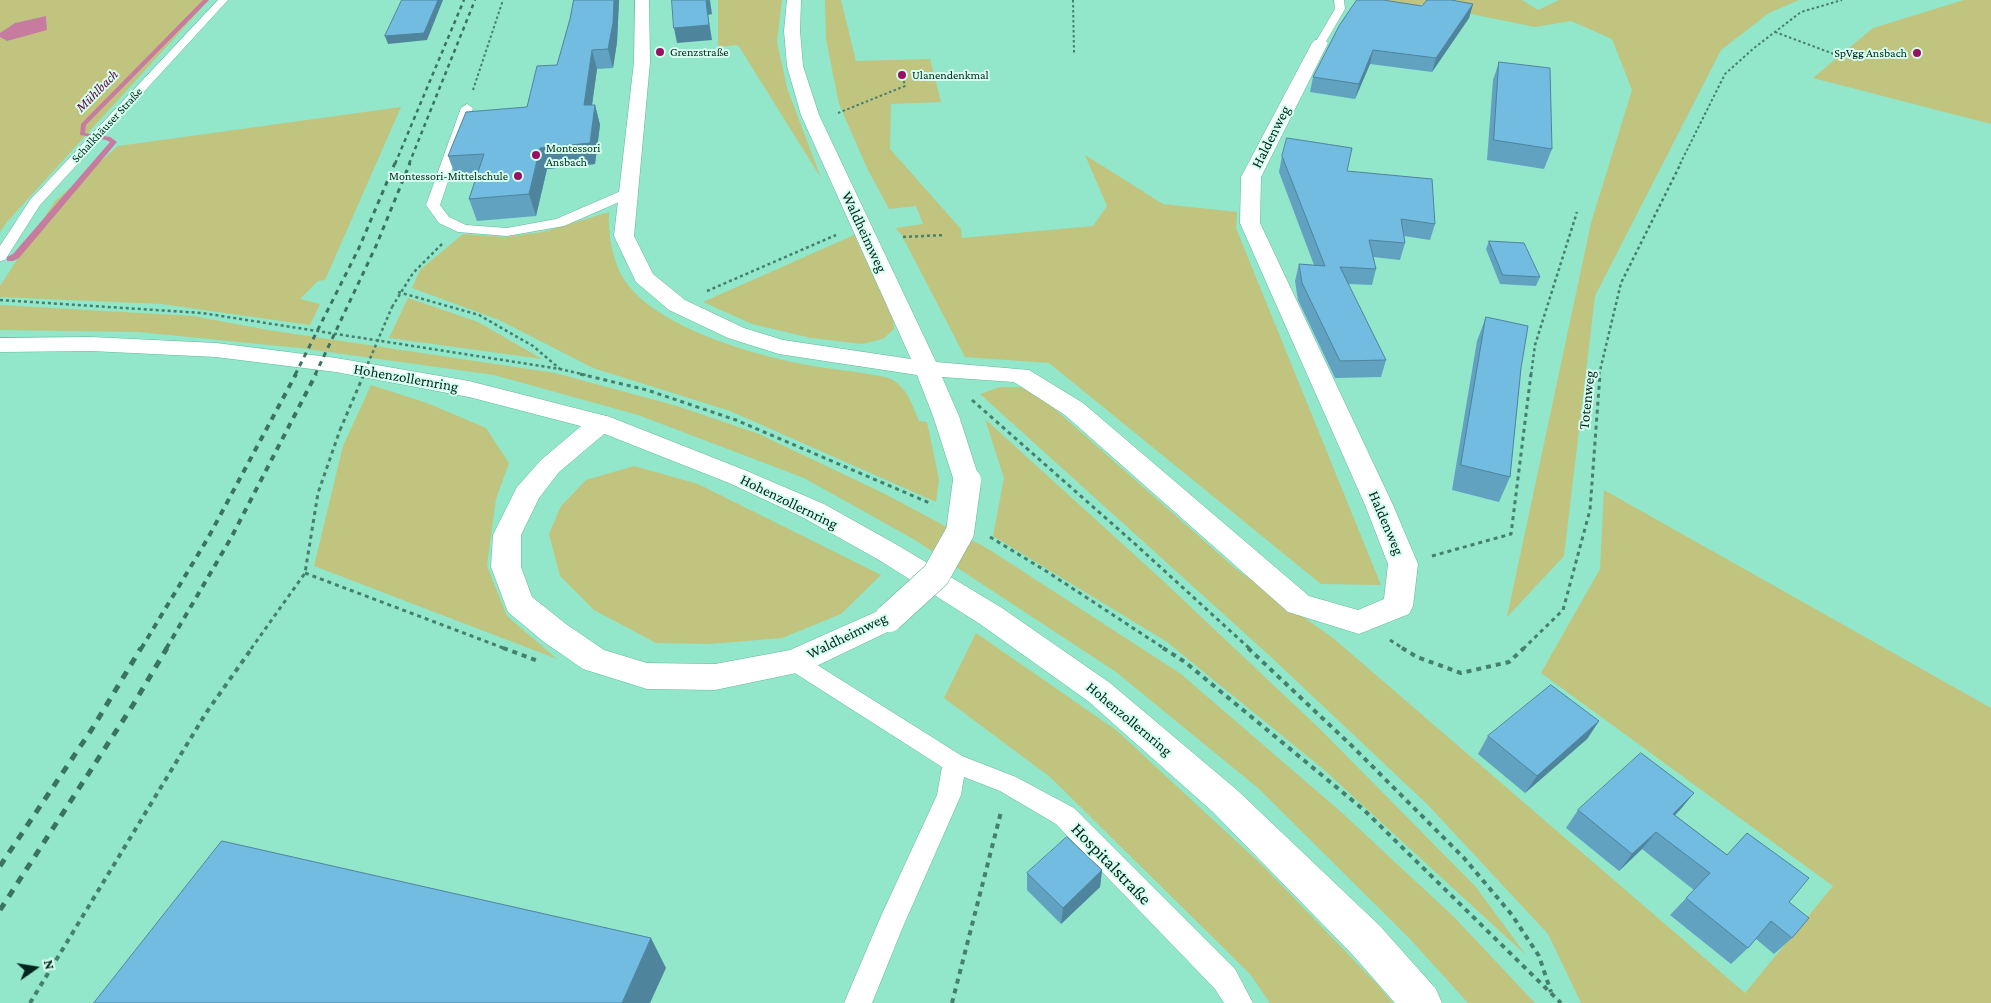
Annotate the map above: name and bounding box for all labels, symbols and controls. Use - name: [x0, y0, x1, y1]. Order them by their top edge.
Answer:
- place label: Grenzstraße: [670, 45, 729, 59]
- marker: Grenzstraße: [654, 46, 666, 58]
- place label: SpVgg Ansbach: [1834, 46, 1907, 60]
- marker: SpVgg Ansbach: [1911, 47, 1923, 59]
- water label: Mühlbach: [72, 66, 122, 116]
- place label: Ulanendenkmal: [912, 68, 989, 82]
- marker: Ulanendenkmal: [896, 69, 908, 81]
- street label: Schalkhäuser Straße: [69, 84, 145, 166]
- street label: Haldenweg: [1248, 103, 1294, 171]
- place label: Montessori Ansbach: [546, 141, 600, 169]
- marker: Montessori Ansbach: [530, 149, 542, 161]
- place label: Montessori-Mittelschule: [389, 169, 508, 183]
- marker: Montessori-Mittelschule: [512, 170, 524, 182]
- street label: Waldheimweg: [837, 189, 891, 275]
- street label: Hohenzollernring: [352, 360, 460, 396]
- street label: Totenweg: [1575, 370, 1599, 430]
- street label: Hohenzollernring: [737, 471, 841, 533]
- street label: Haldenweg: [1364, 488, 1408, 558]
- street label: Waldheimweg: [804, 609, 890, 663]
- street label: Hohenzollernring: [1083, 678, 1175, 760]
- street label: Hospitalstraße: [1066, 818, 1156, 910]
- north arrow: [10, 943, 60, 993]
- text: N: [41, 958, 58, 971]

